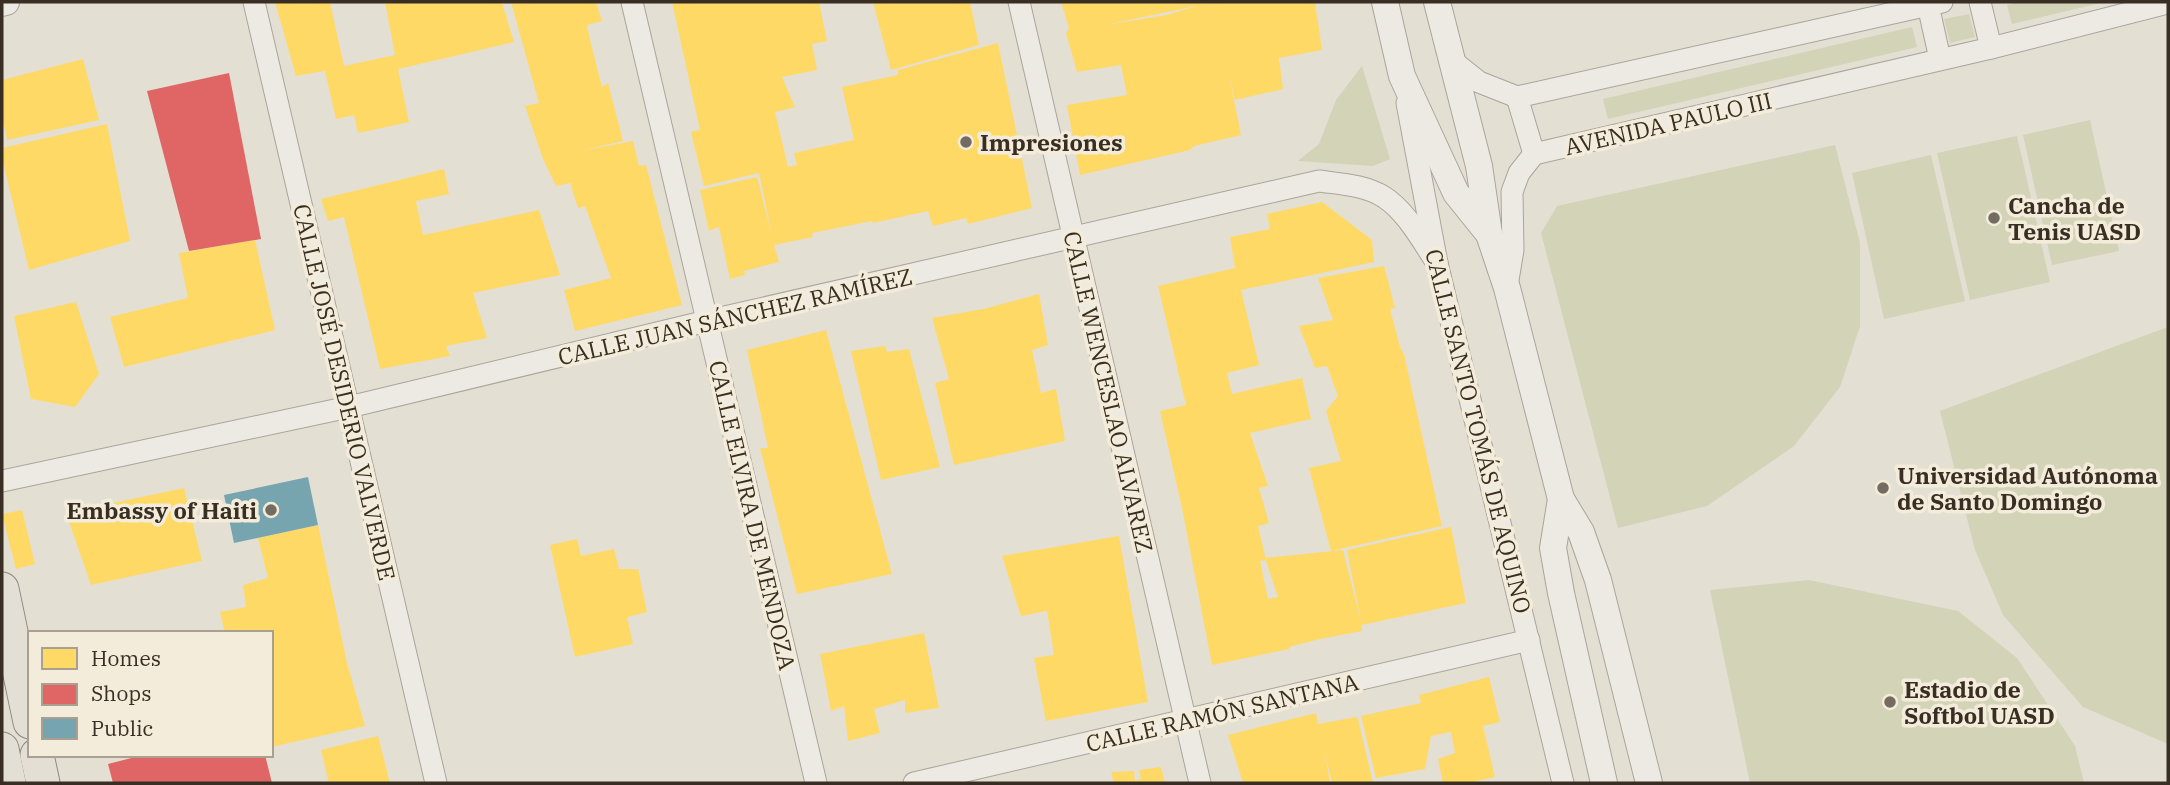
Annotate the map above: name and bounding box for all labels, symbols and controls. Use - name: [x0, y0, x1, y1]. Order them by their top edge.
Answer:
- street label: AVENIDA PAULO III: [1561, 85, 1775, 161]
- place label: Impresiones: [980, 127, 1123, 157]
- marker: Impresiones: [958, 134, 974, 150]
- place label: Cancha de Tenis UASD: [2008, 190, 2141, 246]
- street label: CALLE JOSÉ DESIDERIO VALVERDE: [287, 201, 403, 583]
- marker: Cancha de Tenis UASD: [1986, 210, 2002, 226]
- street label: CALLE WENCESLAO ALVAREZ: [1057, 228, 1161, 556]
- street label: CALLE SANTO TOMÁS DE AQUINO: [1419, 246, 1539, 616]
- street label: CALLE JUAN SÁNCHEZ RAMÍREZ: [555, 261, 915, 371]
- street label: CALLE ELVIRA DE MENDOZA: [703, 357, 803, 673]
- place label: Universidad Autónoma de Santo Domingo: [1897, 460, 2158, 516]
- marker: Universidad Autónoma de Santo Domingo: [1875, 480, 1891, 496]
- place label: Embassy of Haiti: [66, 495, 257, 525]
- marker: Embassy of Haiti: [263, 502, 279, 518]
- legend: [28, 631, 273, 757]
- text: Homes: [91, 644, 161, 672]
- street label: CALLE RAMÓN SANTANA: [1083, 666, 1361, 758]
- place label: Estadio de Softbol UASD: [1904, 674, 2055, 730]
- text: Shops: [91, 679, 151, 707]
- marker: Estadio de Softbol UASD: [1882, 694, 1898, 710]
- text: Public: [91, 714, 153, 742]

